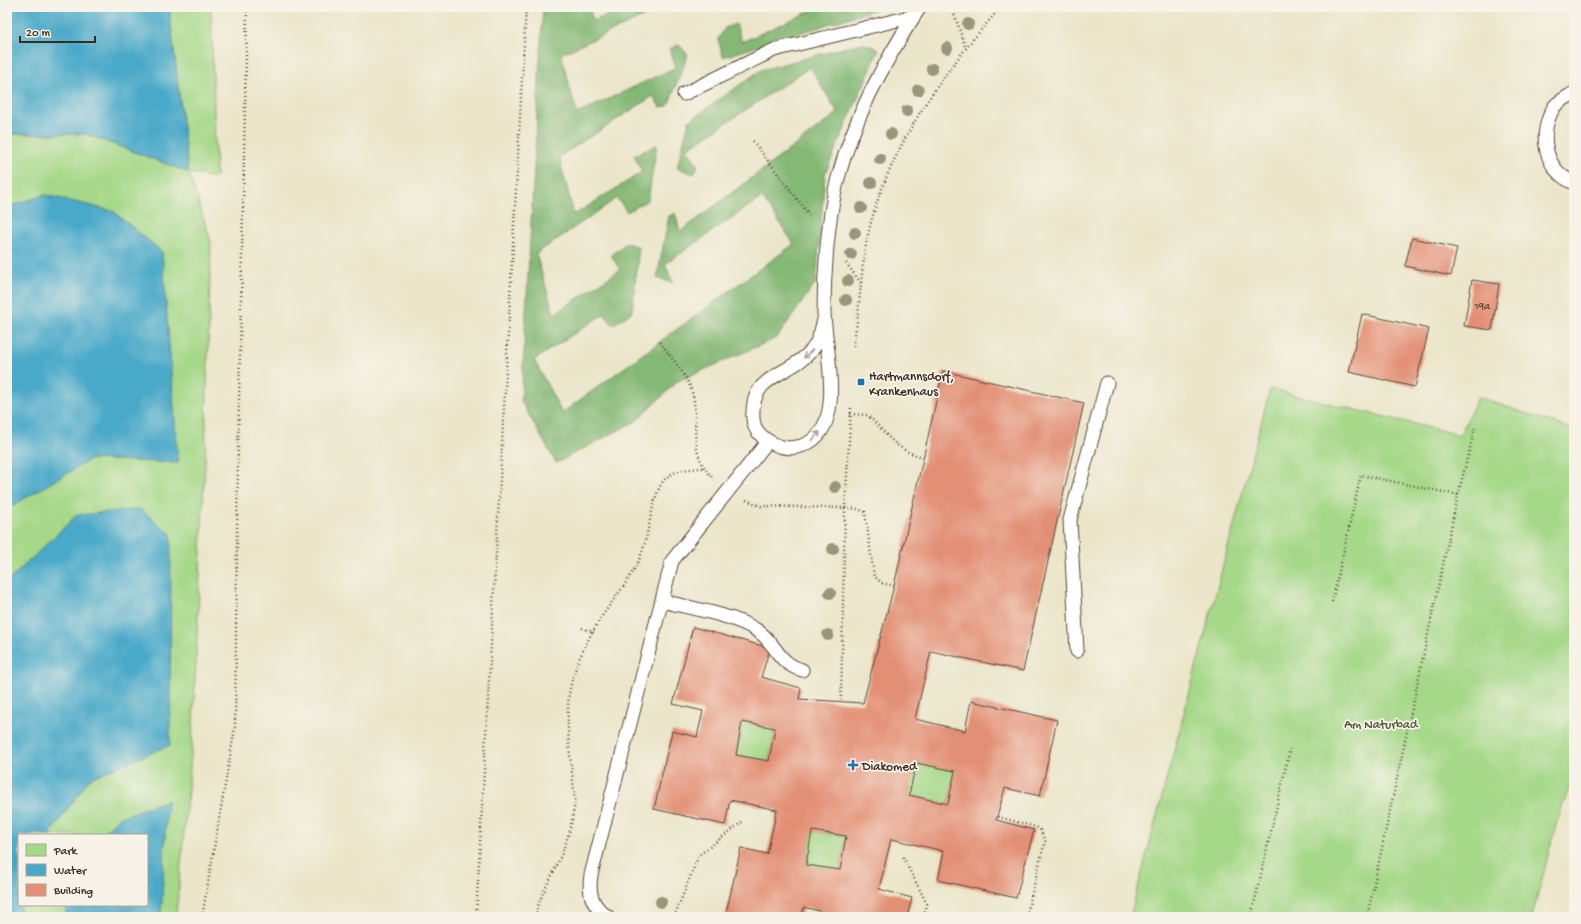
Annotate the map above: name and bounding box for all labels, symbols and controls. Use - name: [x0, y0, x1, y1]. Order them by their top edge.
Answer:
- scale bar: [20, 18, 95, 44]
- text: 20 m: [26, 27, 51, 41]
- house number: 19a: [1473, 301, 1491, 313]
- one-way arrow: [803, 349, 813, 359]
- place label: Hartmannsdorf, Krankenhaus: [869, 370, 954, 400]
- marker: Hartmannsdorf, Krankenhaus: [856, 377, 866, 387]
- one-way arrow: [811, 431, 820, 442]
- park label: Am Naturbad: [1344, 718, 1419, 733]
- marker: Diakomed: [847, 759, 859, 771]
- place label: Diakomed: [861, 760, 918, 775]
- legend: [18, 834, 148, 906]
- text: Park: [53, 845, 79, 859]
- text: Water: [54, 865, 88, 879]
- text: Building: [53, 885, 93, 899]

